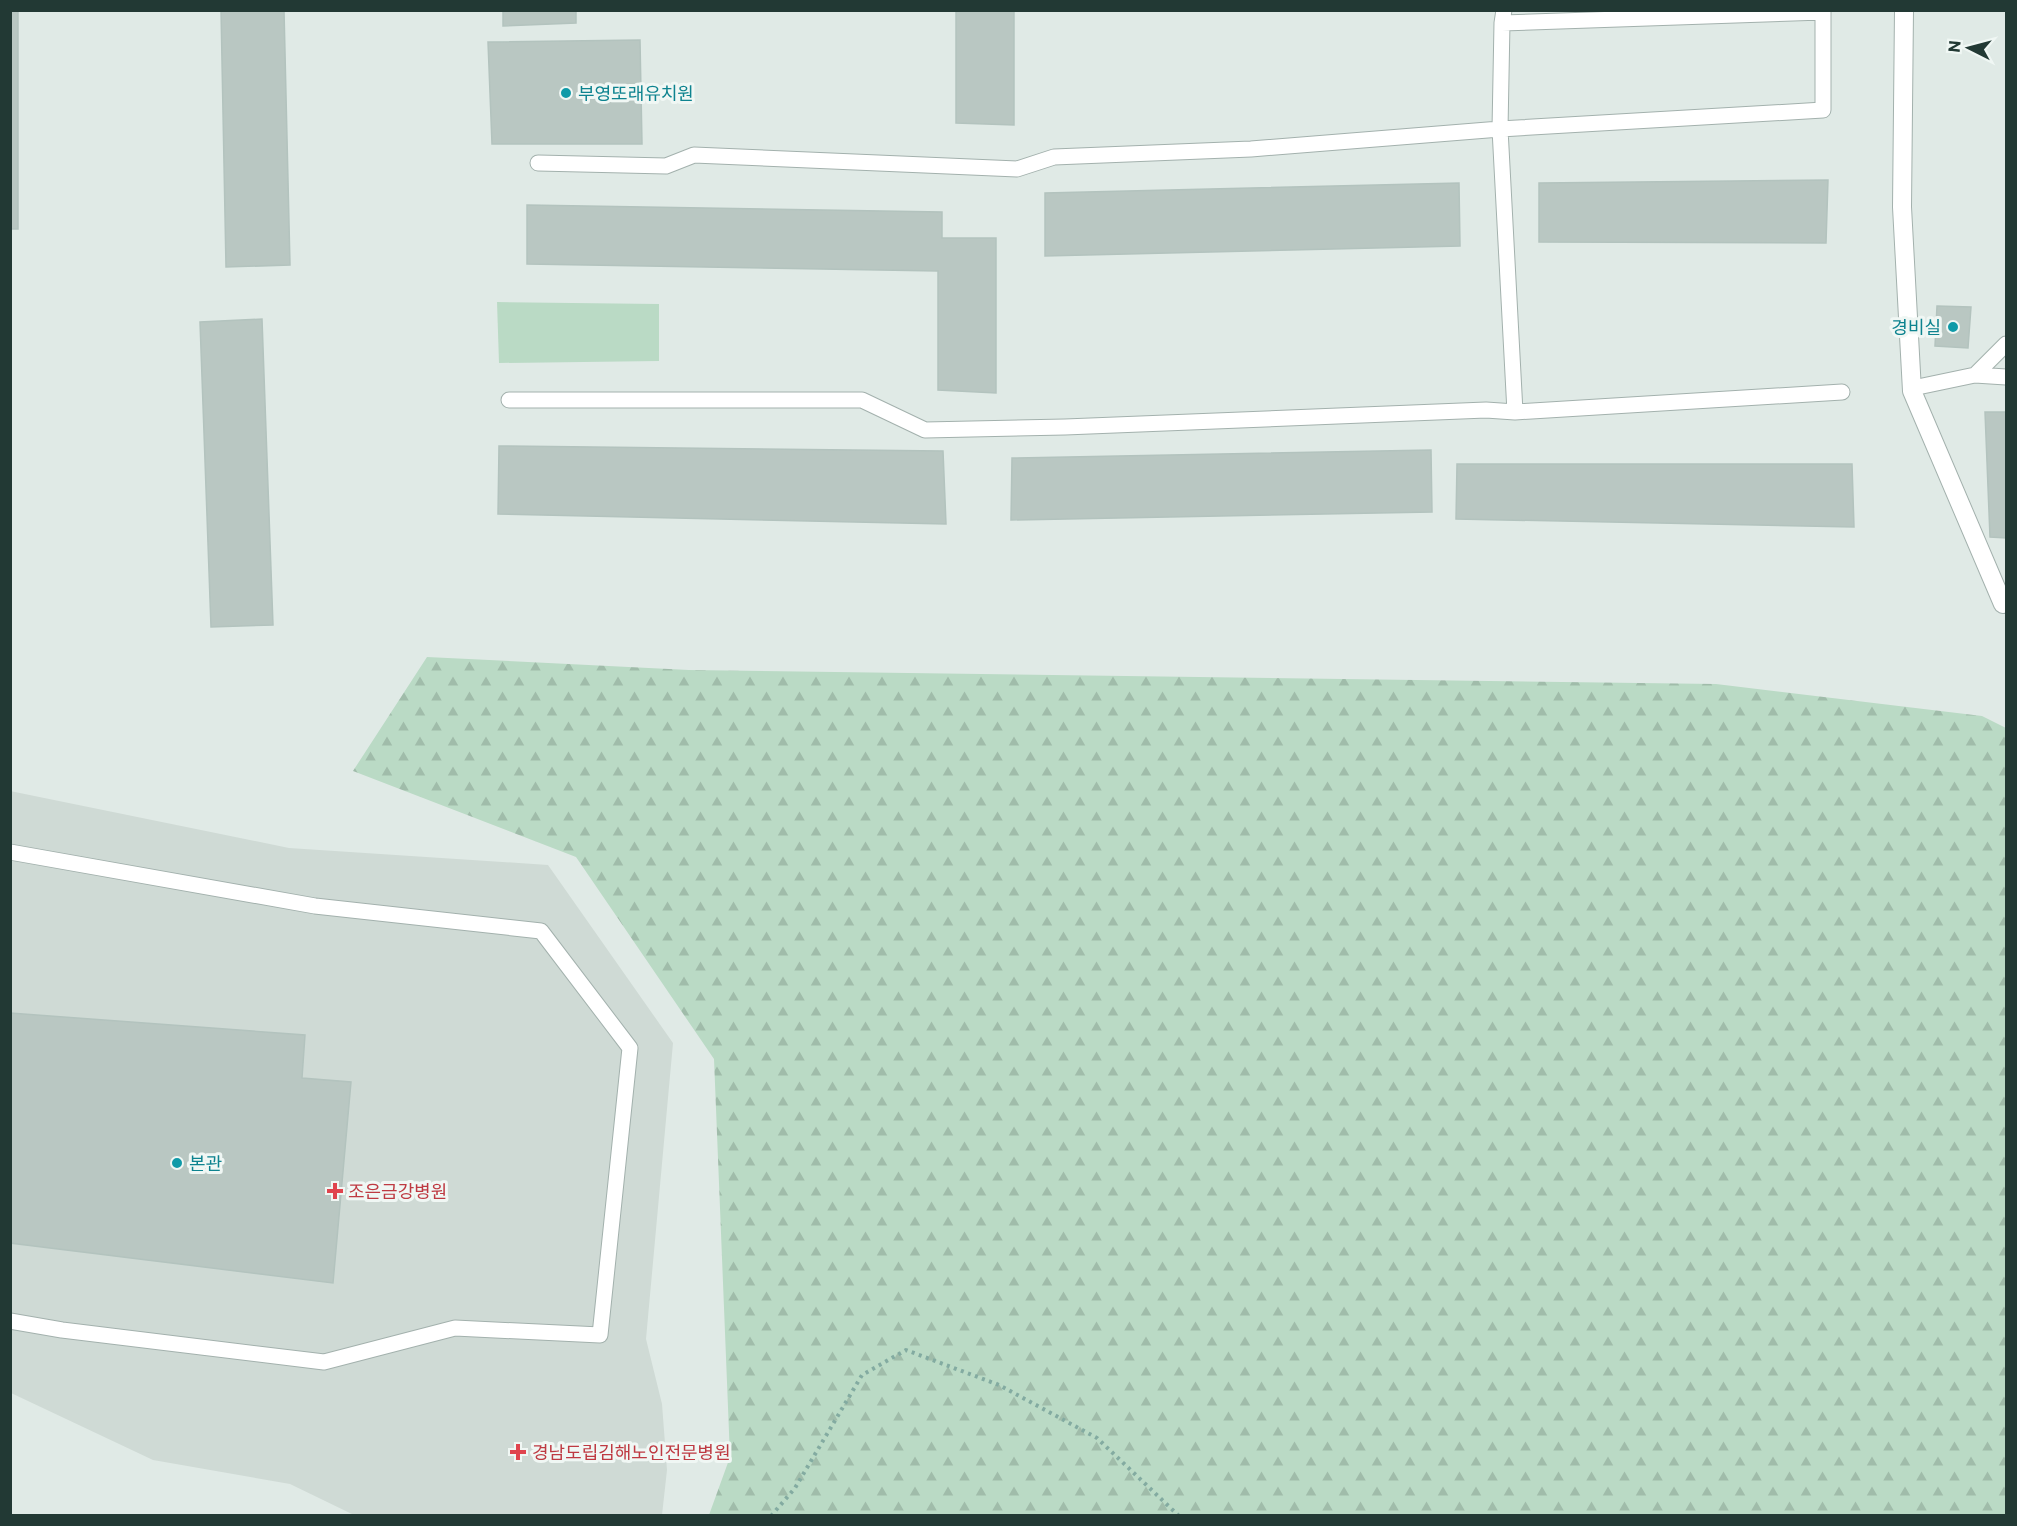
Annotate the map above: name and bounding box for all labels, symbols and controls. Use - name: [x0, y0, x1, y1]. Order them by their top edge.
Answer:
- north arrow: [1939, 18, 1999, 78]
- text: N: [1944, 39, 1964, 53]
- place label: 부영또래유치원: [578, 82, 694, 104]
- marker: 부영또래유치원: [559, 86, 573, 100]
- place label: 경비실: [1891, 316, 1941, 338]
- marker: 경비실: [1946, 320, 1960, 334]
- place label: 본관: [189, 1152, 223, 1174]
- marker: 본관: [170, 1156, 184, 1170]
- place label: 조은금강병원: [348, 1180, 447, 1202]
- marker: 조은금강병원: [326, 1182, 344, 1200]
- place label: 경남도립김해노인전문병원: [532, 1441, 731, 1463]
- marker: 경남도립김해노인전문병원: [509, 1443, 527, 1461]

